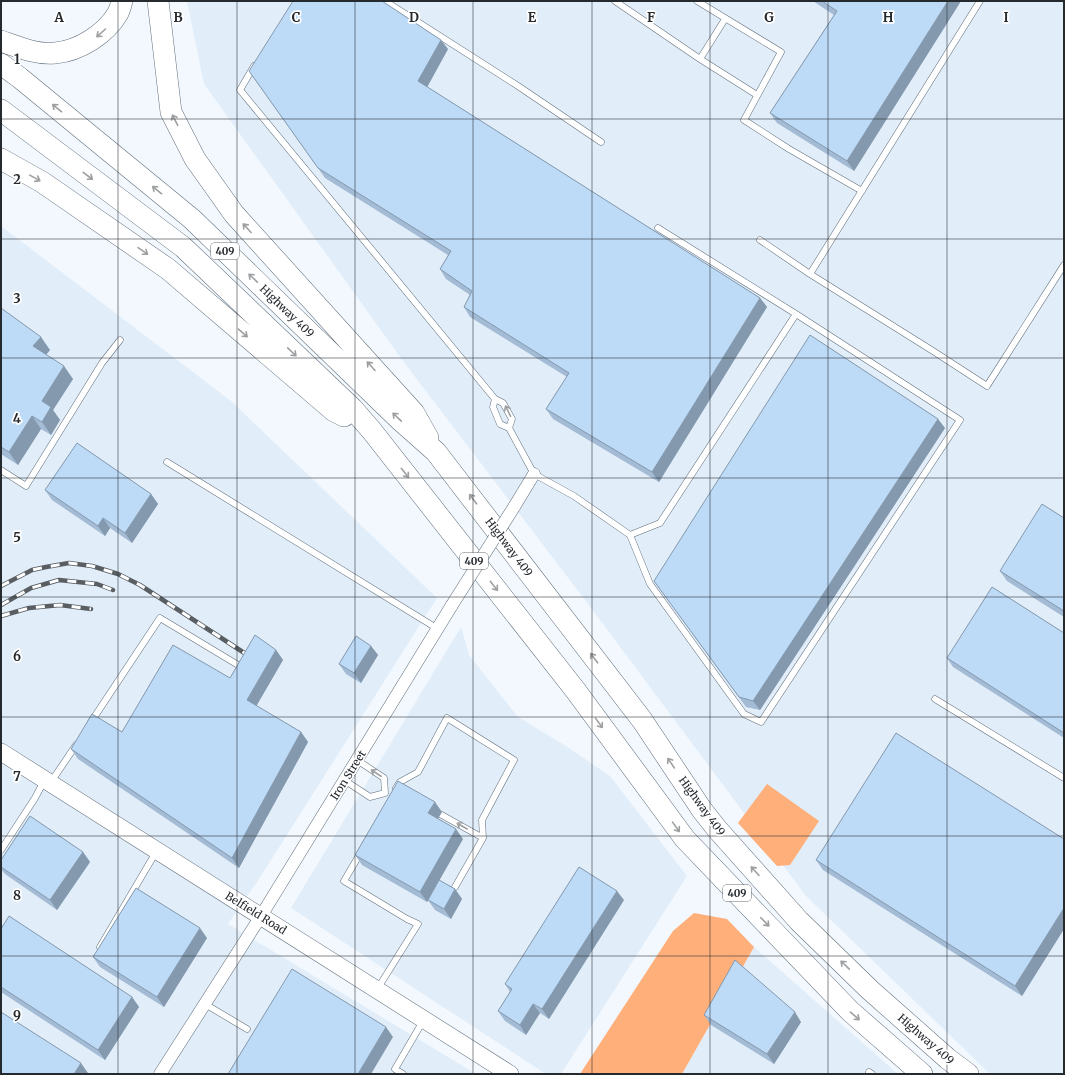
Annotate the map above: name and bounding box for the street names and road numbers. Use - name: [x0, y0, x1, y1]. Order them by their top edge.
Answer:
- road number: 409: [211, 243, 239, 259]
- street label: Highway 409: [257, 282, 317, 341]
- street label: Highway 409: [482, 515, 536, 579]
- road number: 409: [460, 553, 488, 569]
- street label: Iron Street: [327, 747, 369, 803]
- street label: Highway 409: [676, 774, 728, 839]
- road number: 409: [723, 885, 751, 901]
- street label: Belfield Road: [223, 889, 290, 938]
- street label: Highway 409: [895, 1011, 957, 1068]

